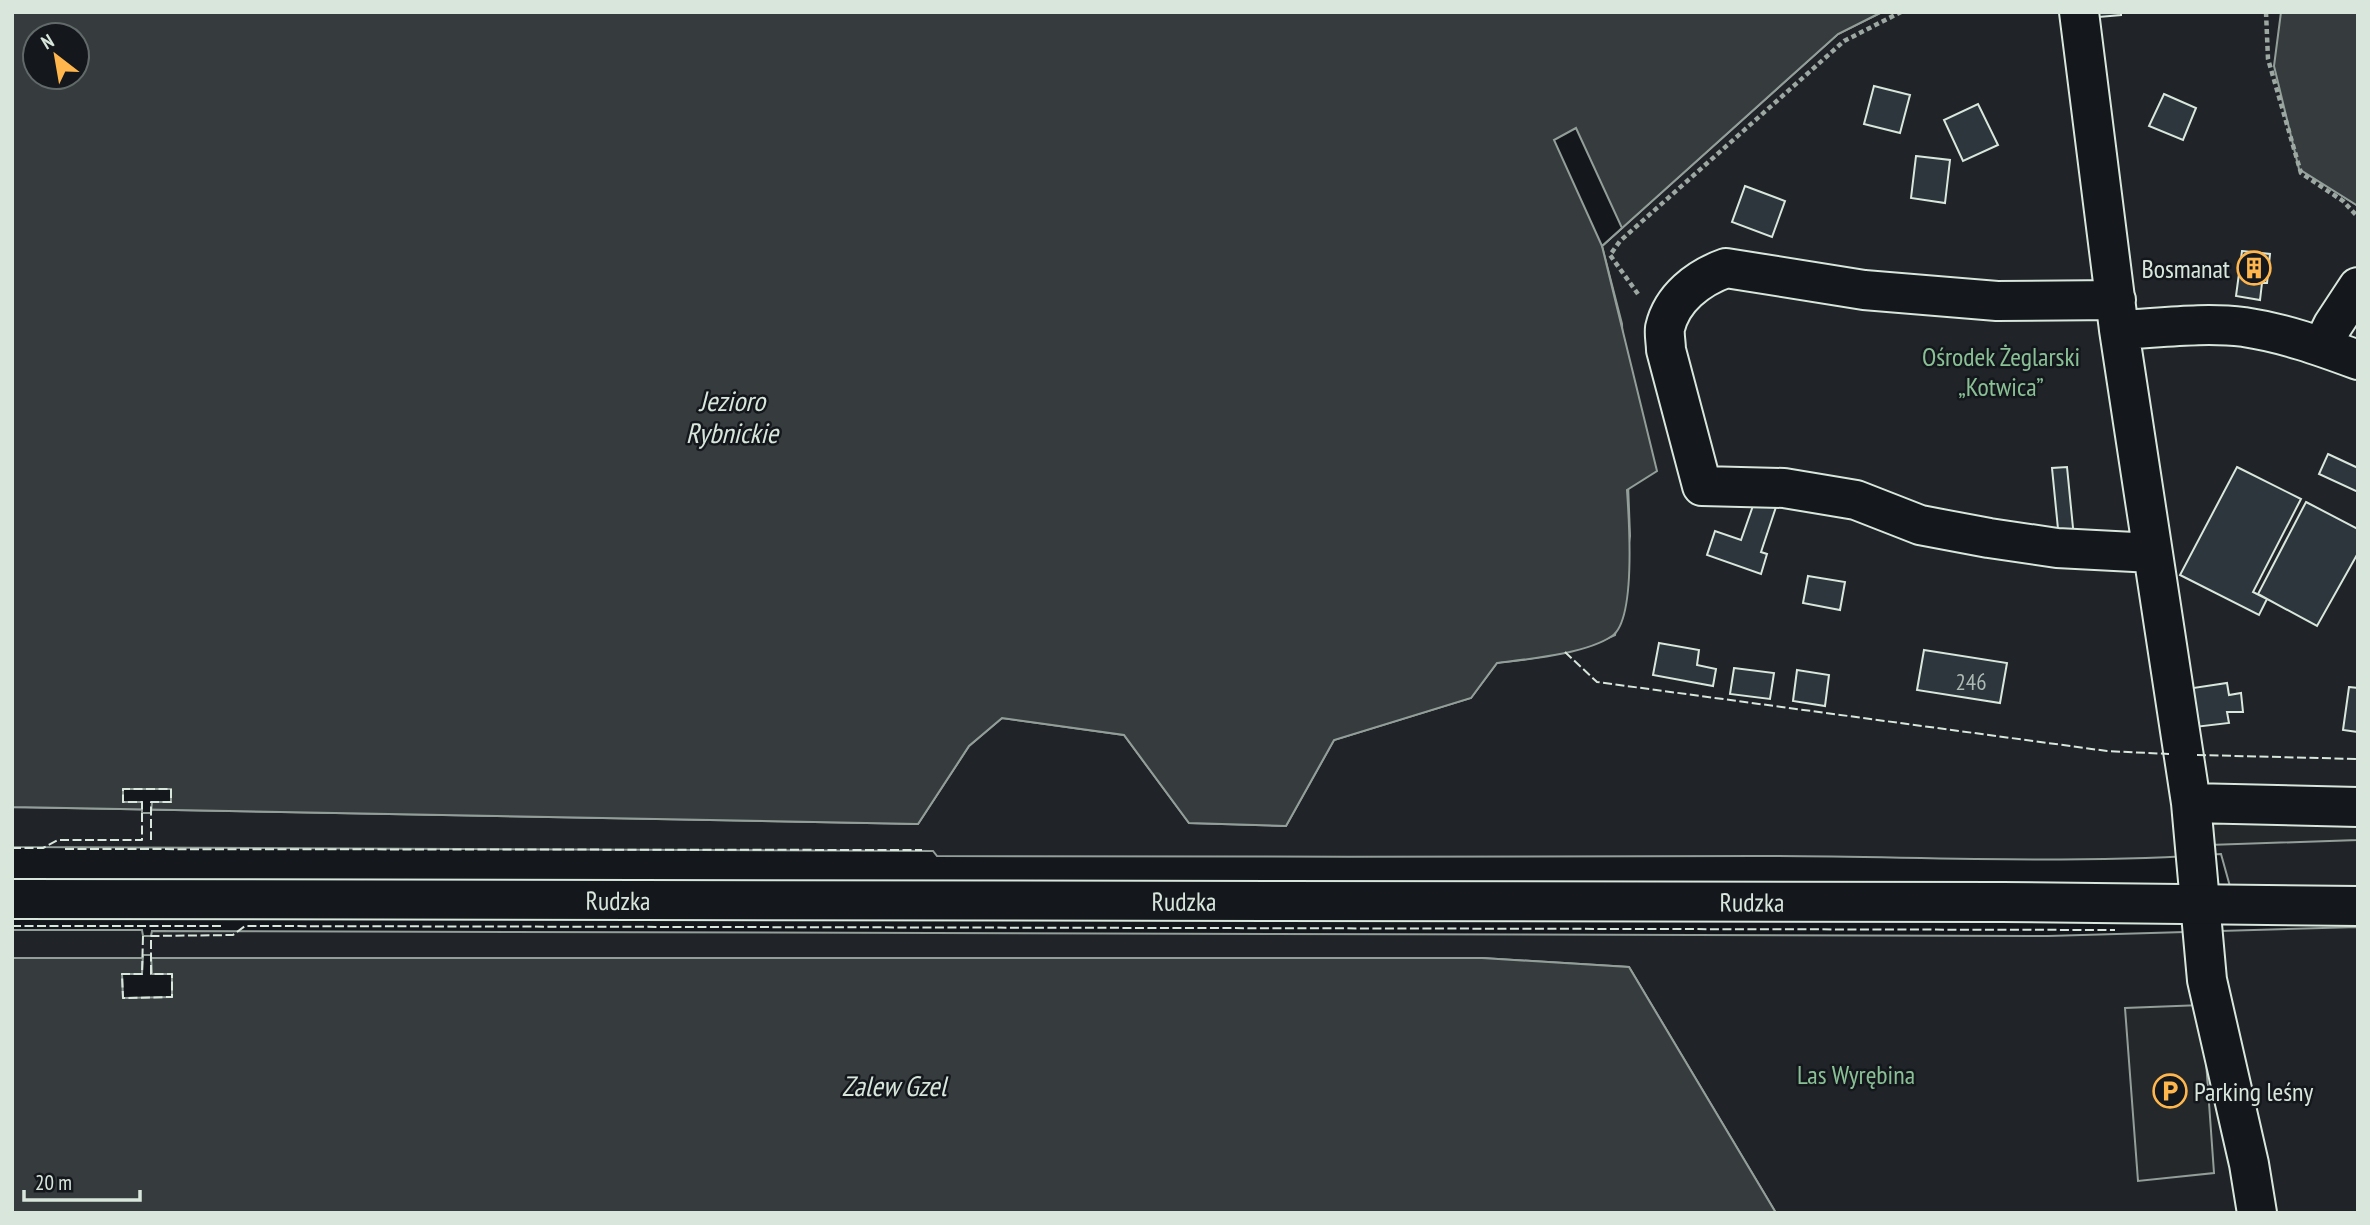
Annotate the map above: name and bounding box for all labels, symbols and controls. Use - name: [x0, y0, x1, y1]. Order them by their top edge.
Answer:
- north arrow: [21, 21, 91, 91]
- text: N: [37, 28, 58, 54]
- building icon: Bosmanat: [2235, 249, 2273, 287]
- place label: Bosmanat: [2141, 252, 2230, 285]
- park label: Ośrodek Żeglarski „Kotwica”: [1922, 340, 2080, 403]
- water label: Jezioro Rybnickie: [686, 382, 781, 451]
- house number: 246: [1955, 667, 1987, 696]
- street label: Rudzka: [586, 883, 650, 916]
- street label: Rudzka: [1152, 884, 1216, 917]
- street label: Rudzka: [1720, 885, 1784, 918]
- park label: Las Wyrębina: [1797, 1058, 1915, 1091]
- water label: Zalew Gzel: [842, 1067, 949, 1104]
- parking icon: Parking leśny: [2151, 1072, 2189, 1110]
- place label: Parking leśny: [2194, 1075, 2313, 1108]
- scale bar: [24, 1158, 140, 1202]
- text: 20 m: [35, 1169, 72, 1196]

